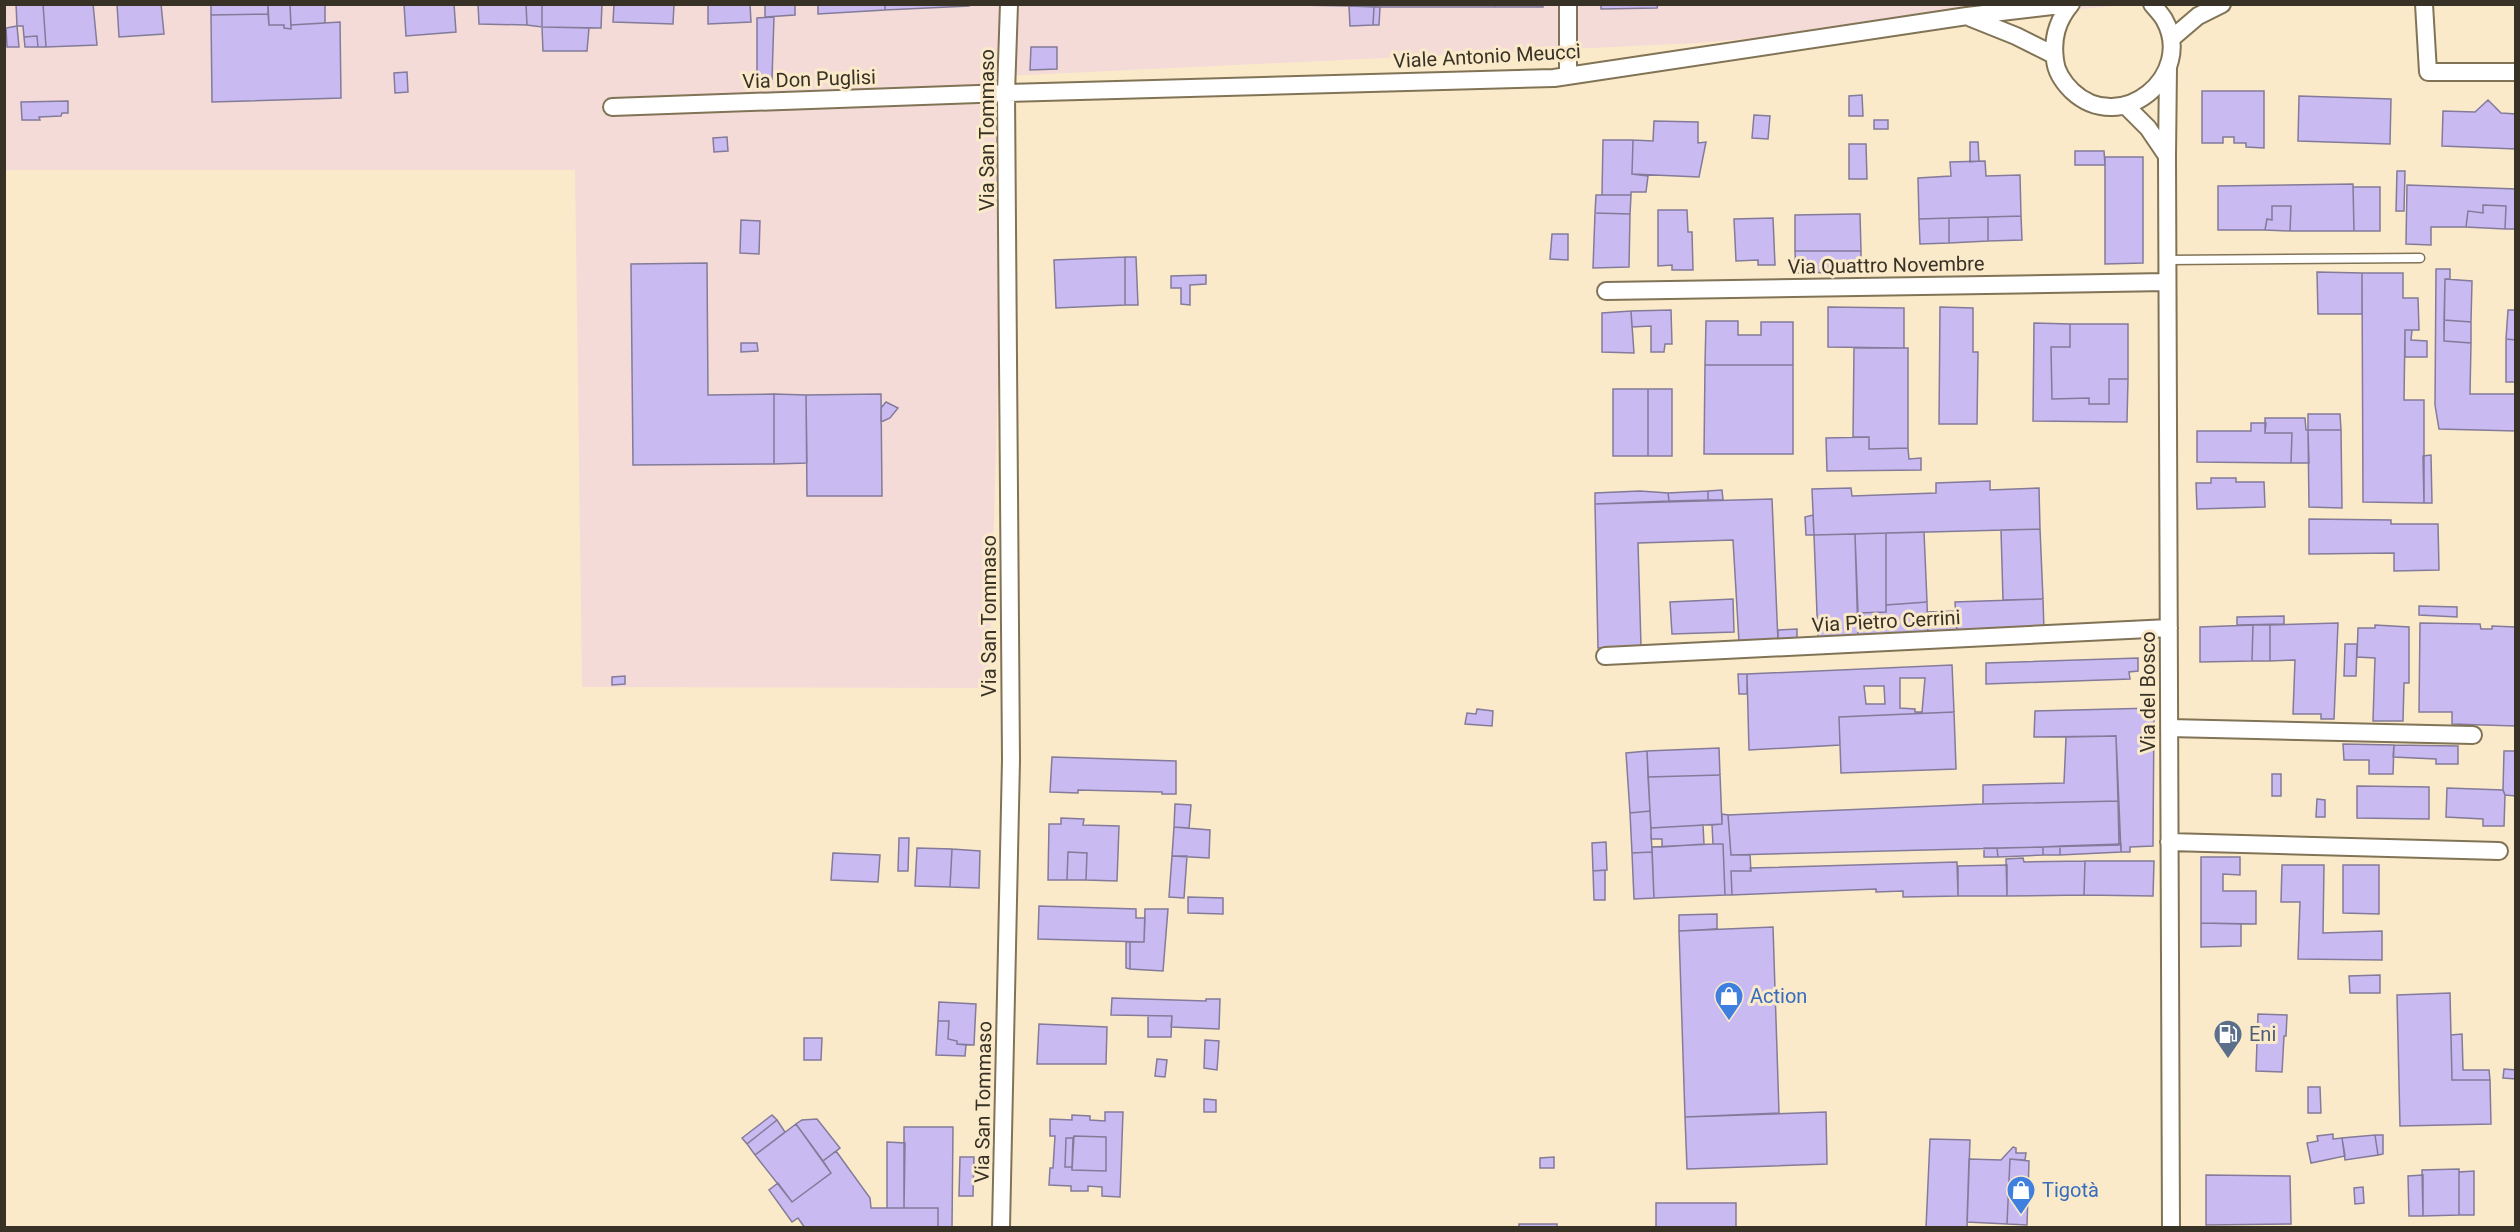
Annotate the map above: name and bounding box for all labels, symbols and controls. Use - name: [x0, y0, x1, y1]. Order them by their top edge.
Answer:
- street label: Viale Antonio Meucci: [1393, 39, 1581, 73]
- street label: Via San Tommaso: [975, 49, 999, 211]
- street label: Via Don Puglisi: [742, 65, 876, 93]
- street label: Via Quattro Novembre: [1787, 251, 1985, 279]
- street label: Via San Tommaso: [977, 535, 1001, 697]
- street label: Via Pietro Cerrini: [1811, 605, 1961, 637]
- street label: Via del Bosco: [2136, 631, 2160, 753]
- shop icon: Action: [1713, 980, 1745, 1022]
- place label: Action: [1750, 984, 1807, 1008]
- fuel station icon: Eni: [2212, 1018, 2244, 1060]
- street label: Via San Tommaso: [970, 1021, 996, 1183]
- place label: Eni: [2249, 1022, 2276, 1046]
- shop icon: Tigotà: [2005, 1174, 2037, 1216]
- place label: Tigotà: [2042, 1178, 2099, 1202]

